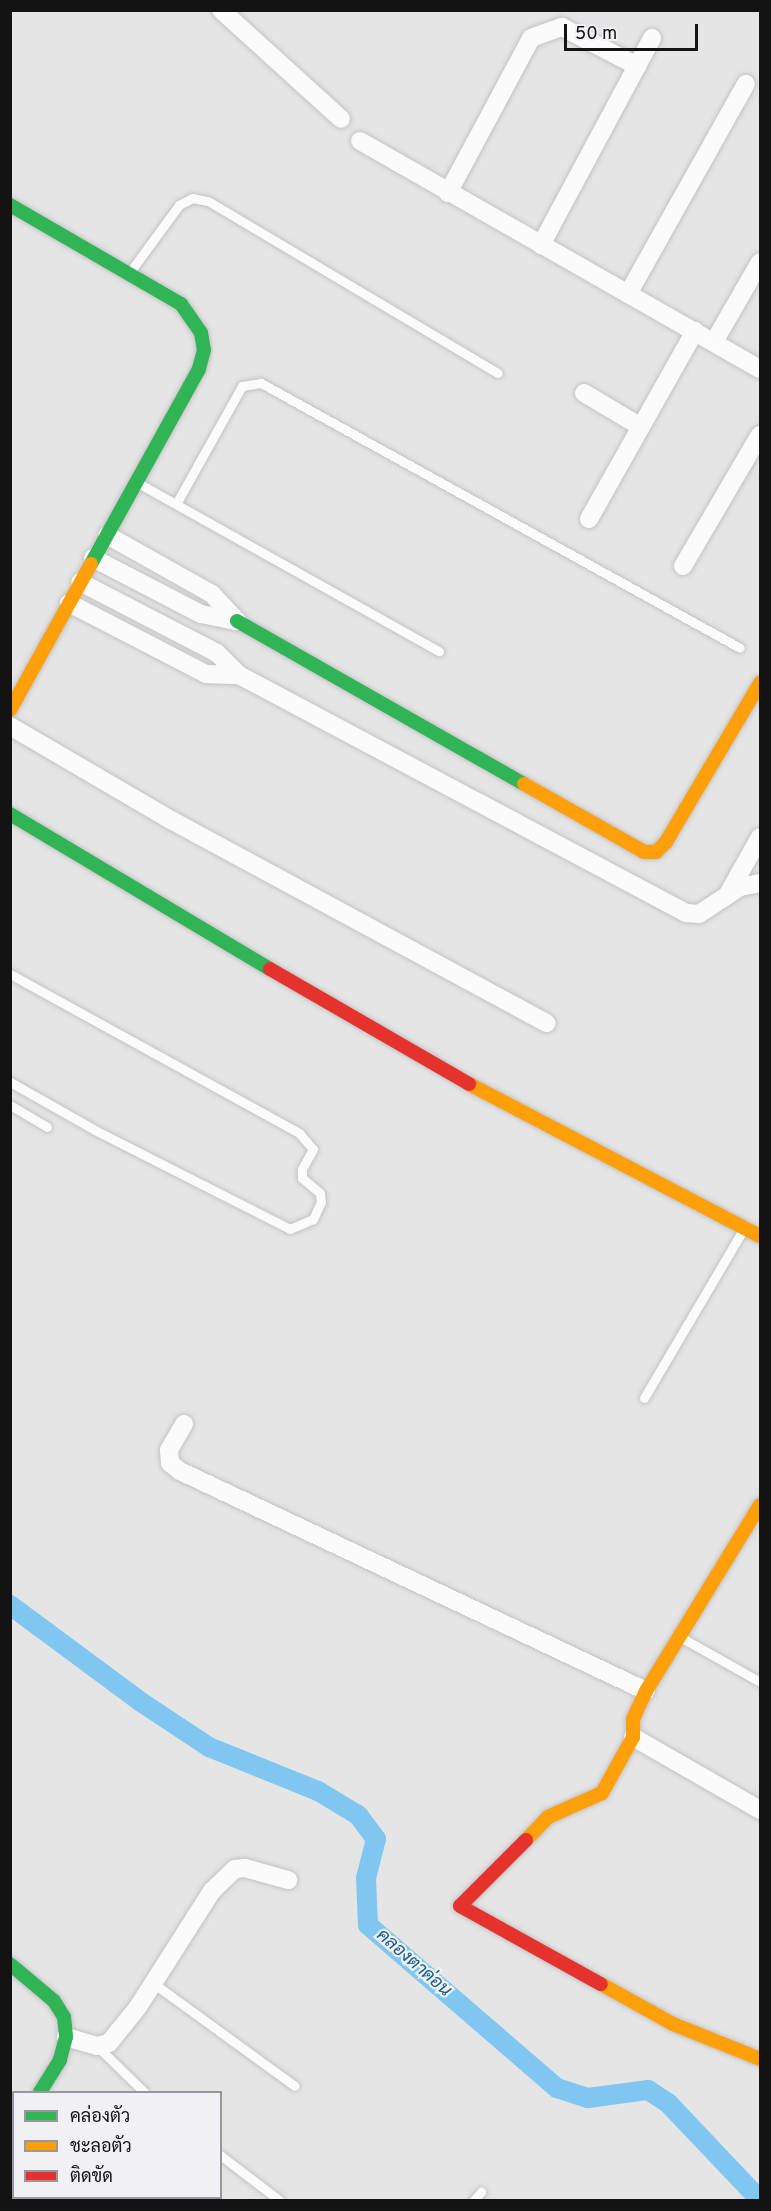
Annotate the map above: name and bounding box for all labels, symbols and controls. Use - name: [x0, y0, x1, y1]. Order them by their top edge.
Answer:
- scale bar: [567, 12, 700, 50]
- text: 50 m: [575, 23, 617, 46]
- water label: คลองตาด่อน: [371, 1926, 455, 2002]
- legend: [12, 2091, 222, 2199]
- text: คล่องตัว: [70, 2106, 130, 2129]
- text: ชะลอตัว: [70, 2136, 132, 2159]
- text: ติดขัด: [70, 2166, 113, 2189]

